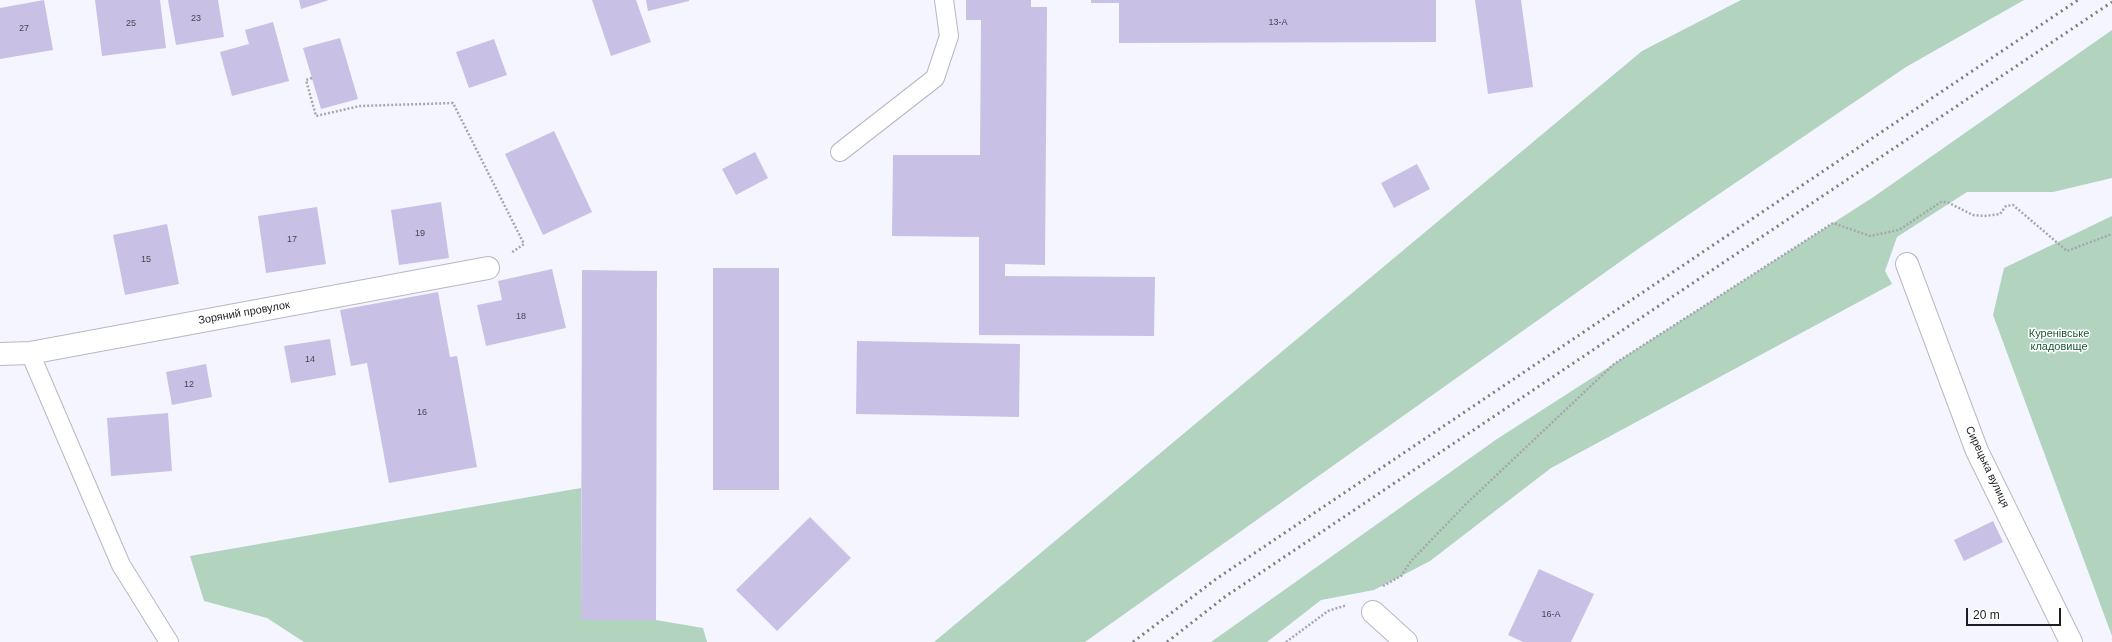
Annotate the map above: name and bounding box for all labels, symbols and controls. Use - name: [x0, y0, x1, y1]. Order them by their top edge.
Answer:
- house number: 23: [191, 14, 201, 24]
- house number: 13-А: [1268, 18, 1288, 28]
- house number: 25: [126, 19, 136, 29]
- house number: 27: [19, 24, 29, 34]
- house number: 19: [415, 229, 425, 239]
- house number: 17: [287, 235, 297, 245]
- house number: 15: [141, 255, 151, 265]
- street label: Зоряний провулок: [197, 298, 291, 328]
- house number: 18: [516, 312, 526, 322]
- park label: Куренівське кладовище: [2029, 327, 2089, 353]
- house number: 14: [305, 355, 315, 365]
- house number: 12: [184, 380, 194, 390]
- house number: 16: [417, 408, 427, 418]
- street label: Сирецька вулиця: [1962, 424, 2012, 510]
- scale bar: [1968, 600, 2063, 626]
- text: 20 m: [1973, 608, 2000, 622]
- house number: 16-А: [1541, 610, 1561, 620]

